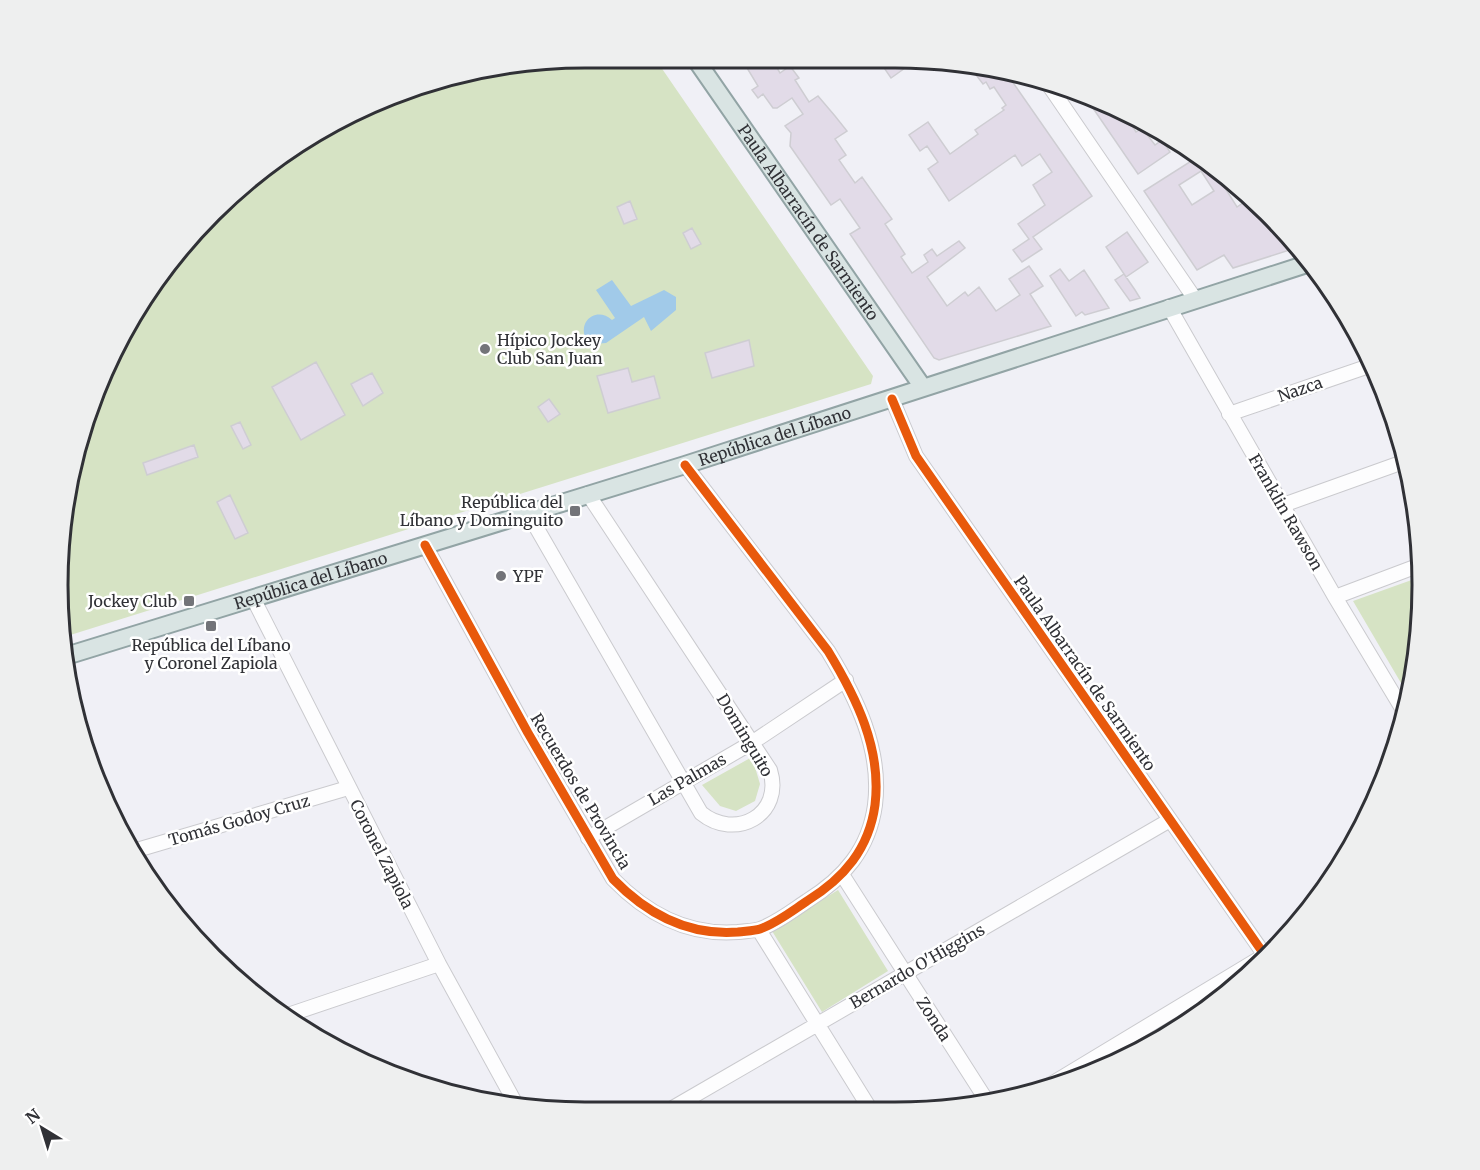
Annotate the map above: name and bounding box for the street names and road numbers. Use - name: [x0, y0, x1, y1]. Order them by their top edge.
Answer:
- street label: Paula Albarracín de Sarmiento: [734, 121, 883, 324]
- street label: Nazca: [1275, 372, 1325, 406]
- street label: República del Líbano: [696, 402, 853, 470]
- street label: Franklin Rawson: [1245, 450, 1328, 574]
- street label: República del Líbano: [232, 547, 390, 614]
- street label: Paula Albarracín de Sarmiento: [1010, 572, 1160, 774]
- street label: Dominguito: [712, 690, 778, 780]
- street label: Recuerdos de Provincia: [527, 709, 636, 873]
- street label: Las Palmas: [644, 749, 730, 809]
- street label: Tomás Godoy Cruz: [166, 790, 312, 850]
- street label: Coronel Zapiola: [346, 796, 418, 912]
- street label: Bernardo O'Higgins: [846, 919, 988, 1013]
- street label: Zonda: [912, 993, 956, 1045]

